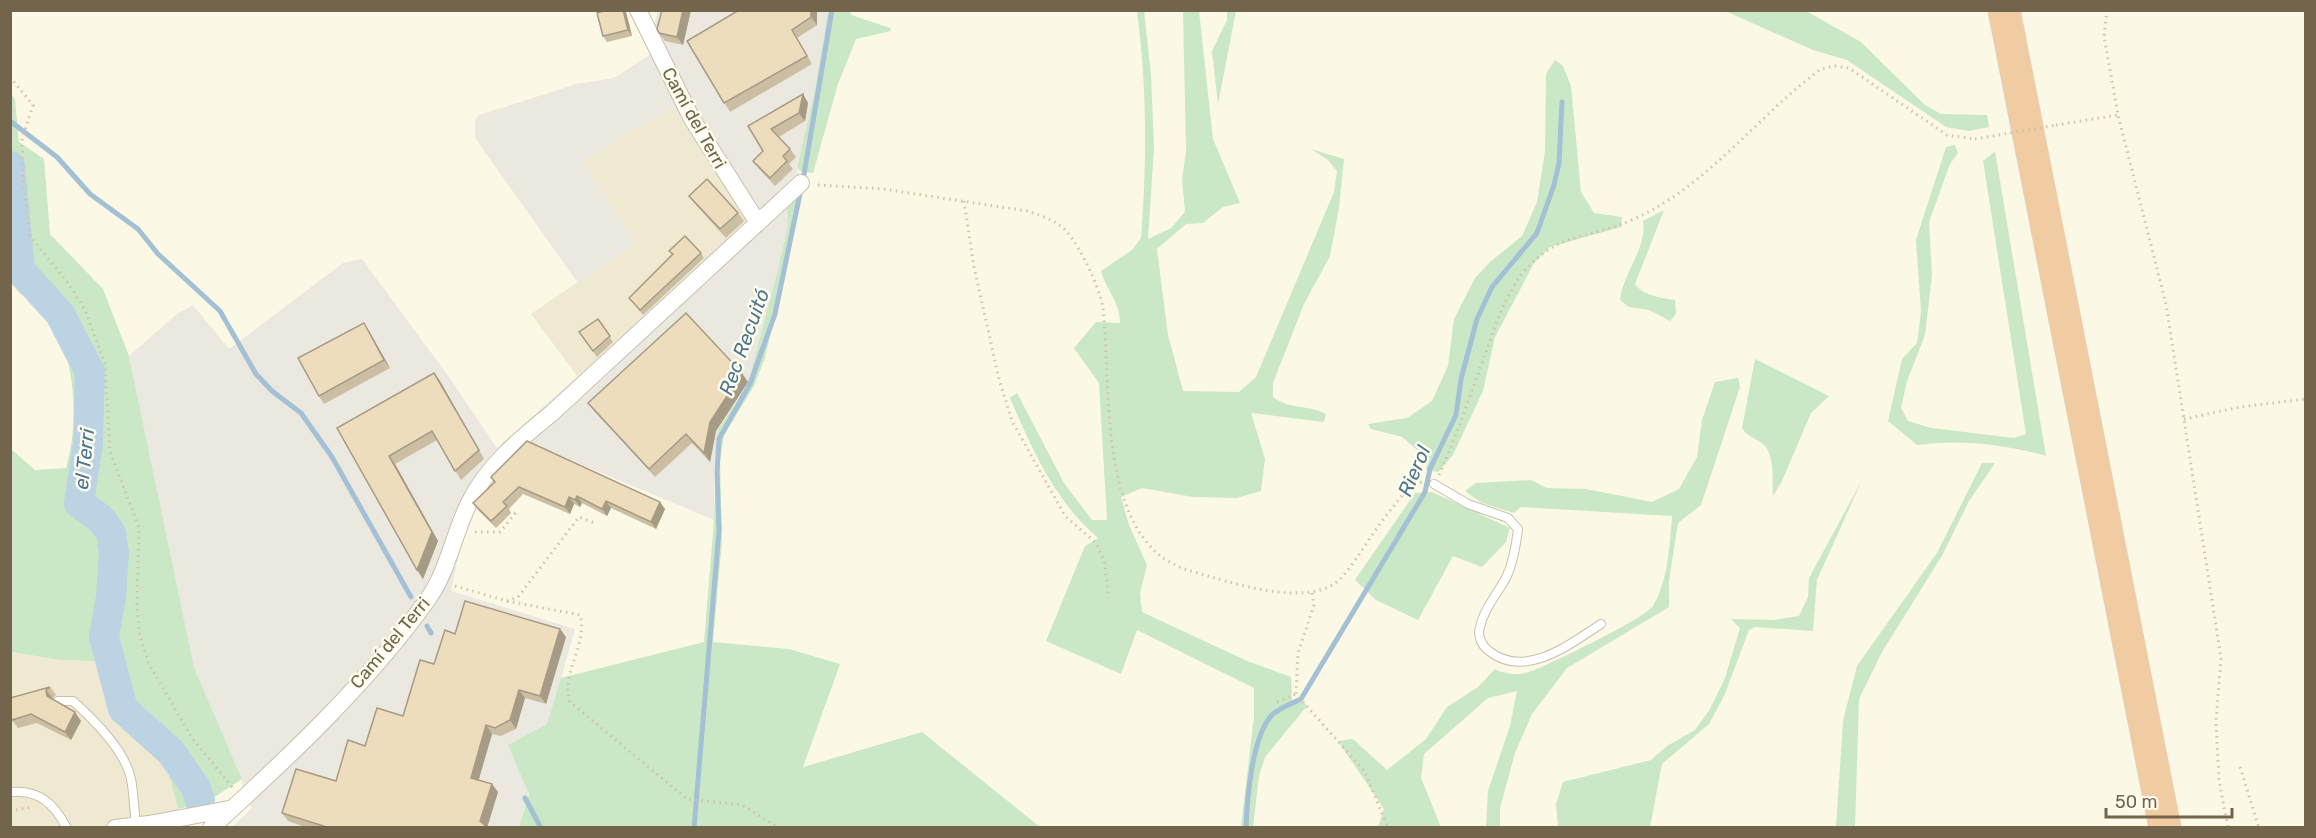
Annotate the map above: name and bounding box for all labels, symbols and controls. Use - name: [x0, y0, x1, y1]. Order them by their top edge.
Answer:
- street label: Camí del Terri: [657, 63, 731, 173]
- water label: Rec Recuitó: [714, 286, 774, 398]
- water label: el Terri: [69, 426, 99, 491]
- water label: Rierol: [1393, 441, 1436, 500]
- street label: Camí del Terri: [345, 593, 435, 693]
- scale bar: [2106, 781, 2232, 819]
- text: 50 m: [2115, 791, 2158, 813]

